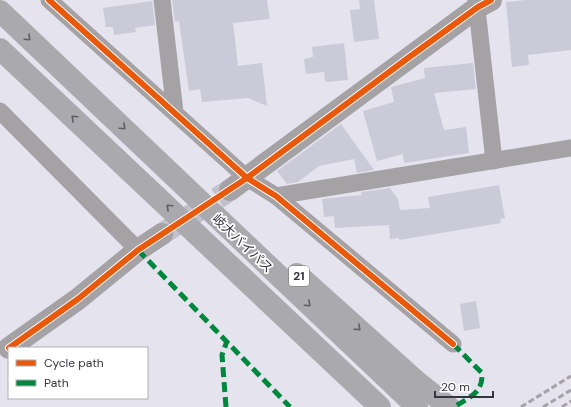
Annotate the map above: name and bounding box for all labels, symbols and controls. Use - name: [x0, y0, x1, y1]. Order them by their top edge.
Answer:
- one-way arrow: [23, 33, 31, 41]
- one-way arrow: [71, 115, 79, 123]
- one-way arrow: [118, 122, 126, 130]
- one-way arrow: [166, 204, 174, 212]
- street label: 岐大バイパス: [209, 210, 277, 276]
- road number: 21: [289, 266, 309, 286]
- one-way arrow: [303, 299, 311, 307]
- one-way arrow: [353, 324, 361, 331]
- legend: [8, 347, 148, 399]
- text: Cycle path: [44, 355, 104, 371]
- scale bar: [435, 373, 493, 399]
- text: Path: [44, 375, 69, 391]
- text: 20 m: [441, 379, 470, 395]

